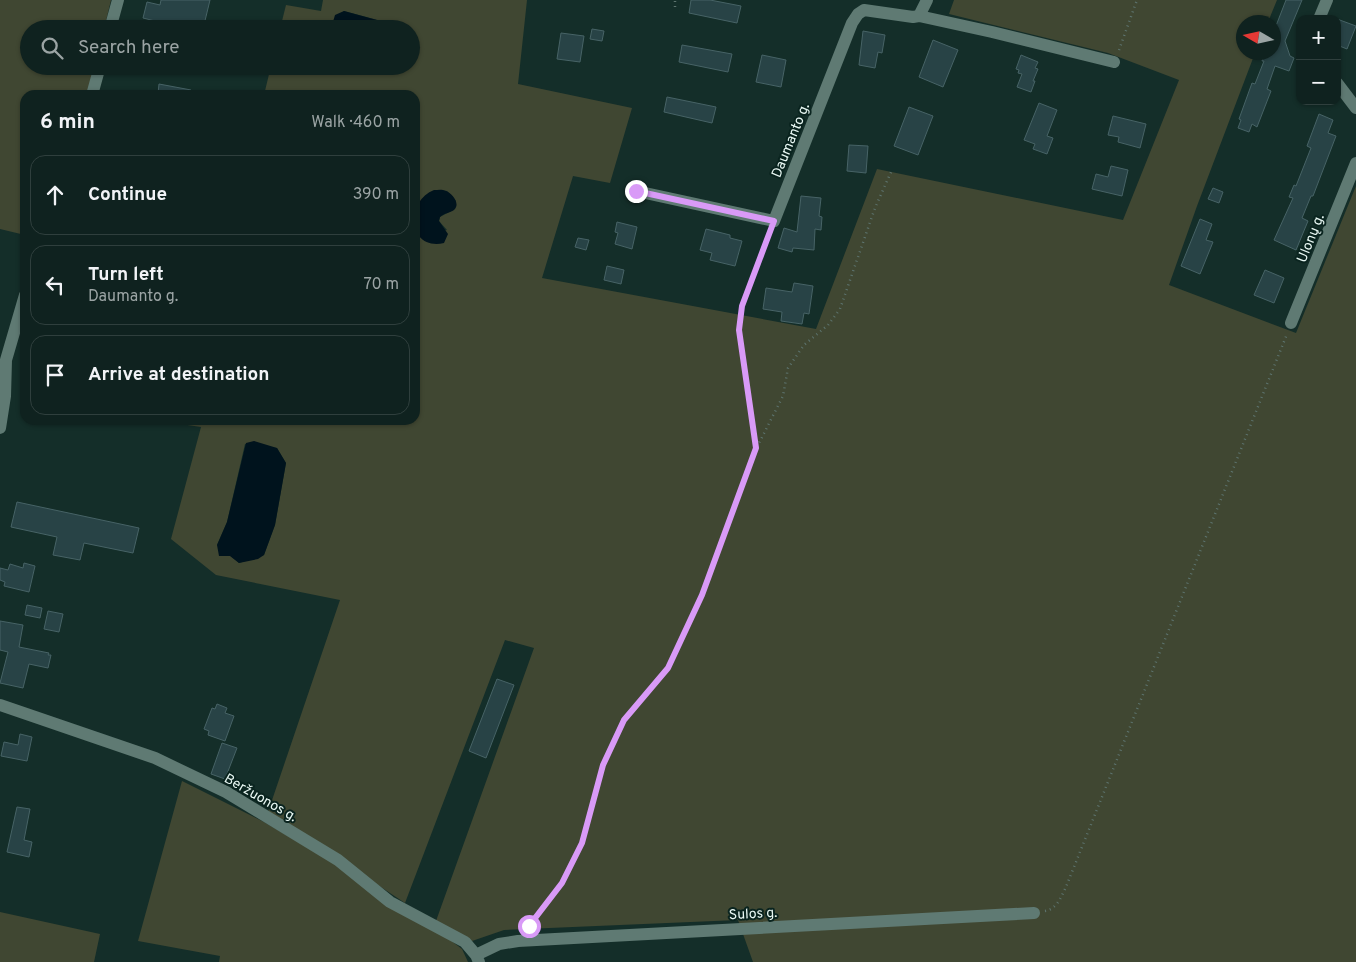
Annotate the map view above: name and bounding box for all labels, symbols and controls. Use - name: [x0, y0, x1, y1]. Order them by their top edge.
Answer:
- north arrow: [1236, 15, 1281, 60]
- map controls: [1296, 15, 1341, 105]
- button: +: [1296, 15, 1341, 60]
- search box: [20, 20, 420, 75]
- icon: search: [38, 34, 66, 62]
- text: Search here: [78, 36, 180, 60]
- button: −: [1296, 60, 1341, 105]
- street label: Daumanto g.: [769, 101, 814, 180]
- text: 6 min: [40, 109, 95, 136]
- text: Walk · 460 m: [311, 113, 400, 133]
- route end: [625, 180, 648, 203]
- icon: ahead: [41, 181, 69, 209]
- text: Continue: [88, 183, 167, 207]
- text: 390 m: [353, 185, 399, 205]
- street label: Ulonų g.: [1294, 212, 1329, 265]
- text: Turn left: [88, 263, 164, 287]
- icon: left: [41, 271, 69, 299]
- text: 70 m: [364, 275, 399, 295]
- text: Daumanto g.: [88, 287, 178, 307]
- icon: arrive: [41, 361, 69, 389]
- text: Arrive at destination: [88, 363, 269, 387]
- street label: Beržuonos g.: [221, 771, 300, 826]
- street label: Sulos g.: [728, 905, 778, 924]
- route start: [518, 915, 541, 938]

